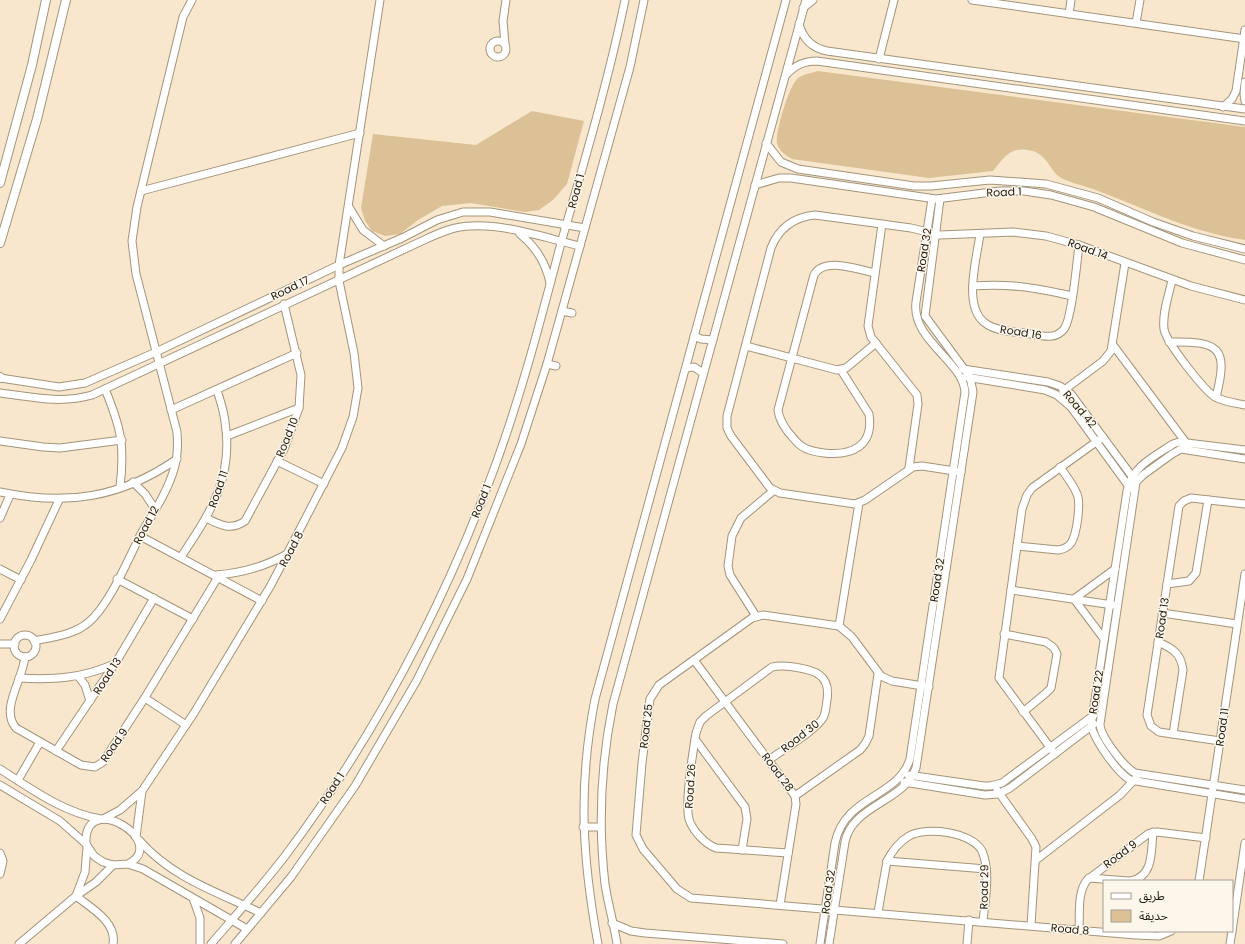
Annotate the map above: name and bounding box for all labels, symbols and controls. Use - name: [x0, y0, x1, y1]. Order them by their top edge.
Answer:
- street label: Road 1: [564, 172, 588, 210]
- street label: Road 1: [986, 183, 1022, 201]
- street label: Road 32: [913, 227, 935, 273]
- street label: Road 14: [1066, 234, 1111, 264]
- street label: Road 17: [268, 272, 312, 304]
- street label: Road 16: [999, 321, 1043, 343]
- street label: Road 42: [1059, 387, 1101, 431]
- street label: Road 10: [272, 414, 302, 459]
- street label: Road 11: [204, 468, 232, 510]
- street label: Road 1: [467, 482, 495, 520]
- street label: Road 12: [129, 503, 163, 547]
- street label: Road 8: [275, 528, 307, 570]
- street label: Road 32: [926, 557, 948, 603]
- street label: Road 13: [1151, 596, 1173, 640]
- street label: Road 13: [89, 654, 125, 698]
- street label: Road 22: [1085, 669, 1107, 715]
- street label: Road 25: [635, 703, 657, 749]
- street label: Road 11: [1211, 707, 1233, 747]
- street label: Road 30: [777, 716, 823, 756]
- street label: Road 9: [96, 725, 132, 765]
- street label: Road 28: [758, 749, 798, 795]
- street label: Road 26: [680, 763, 700, 809]
- street label: Road 1: [316, 769, 348, 807]
- street label: Road 9: [1100, 836, 1140, 872]
- street label: Road 29: [976, 864, 992, 910]
- street label: Road 32: [817, 869, 839, 915]
- legend: [1103, 880, 1233, 932]
- text: طريق: [1139, 887, 1165, 904]
- text: حديقة: [1139, 907, 1168, 924]
- street label: Road 8: [1050, 919, 1090, 939]

